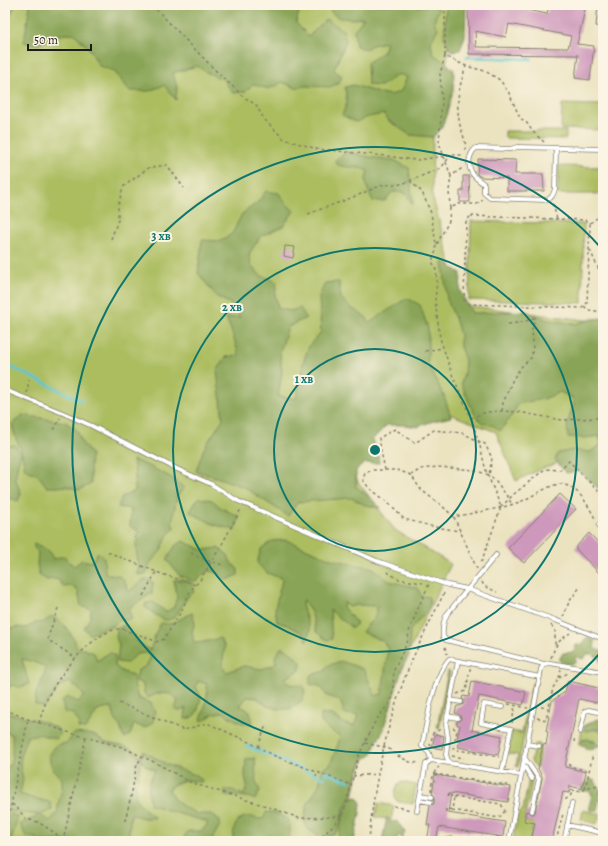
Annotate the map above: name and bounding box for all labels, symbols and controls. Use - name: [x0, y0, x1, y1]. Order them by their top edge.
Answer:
- scale bar: [28, 26, 91, 52]
- text: 50 m: [34, 32, 58, 48]
- text: 3 хв: [151, 228, 171, 244]
- text: 2 хв: [222, 299, 242, 315]
- text: 1 хв: [295, 371, 313, 387]
- centre of rings: [368, 443, 382, 457]

